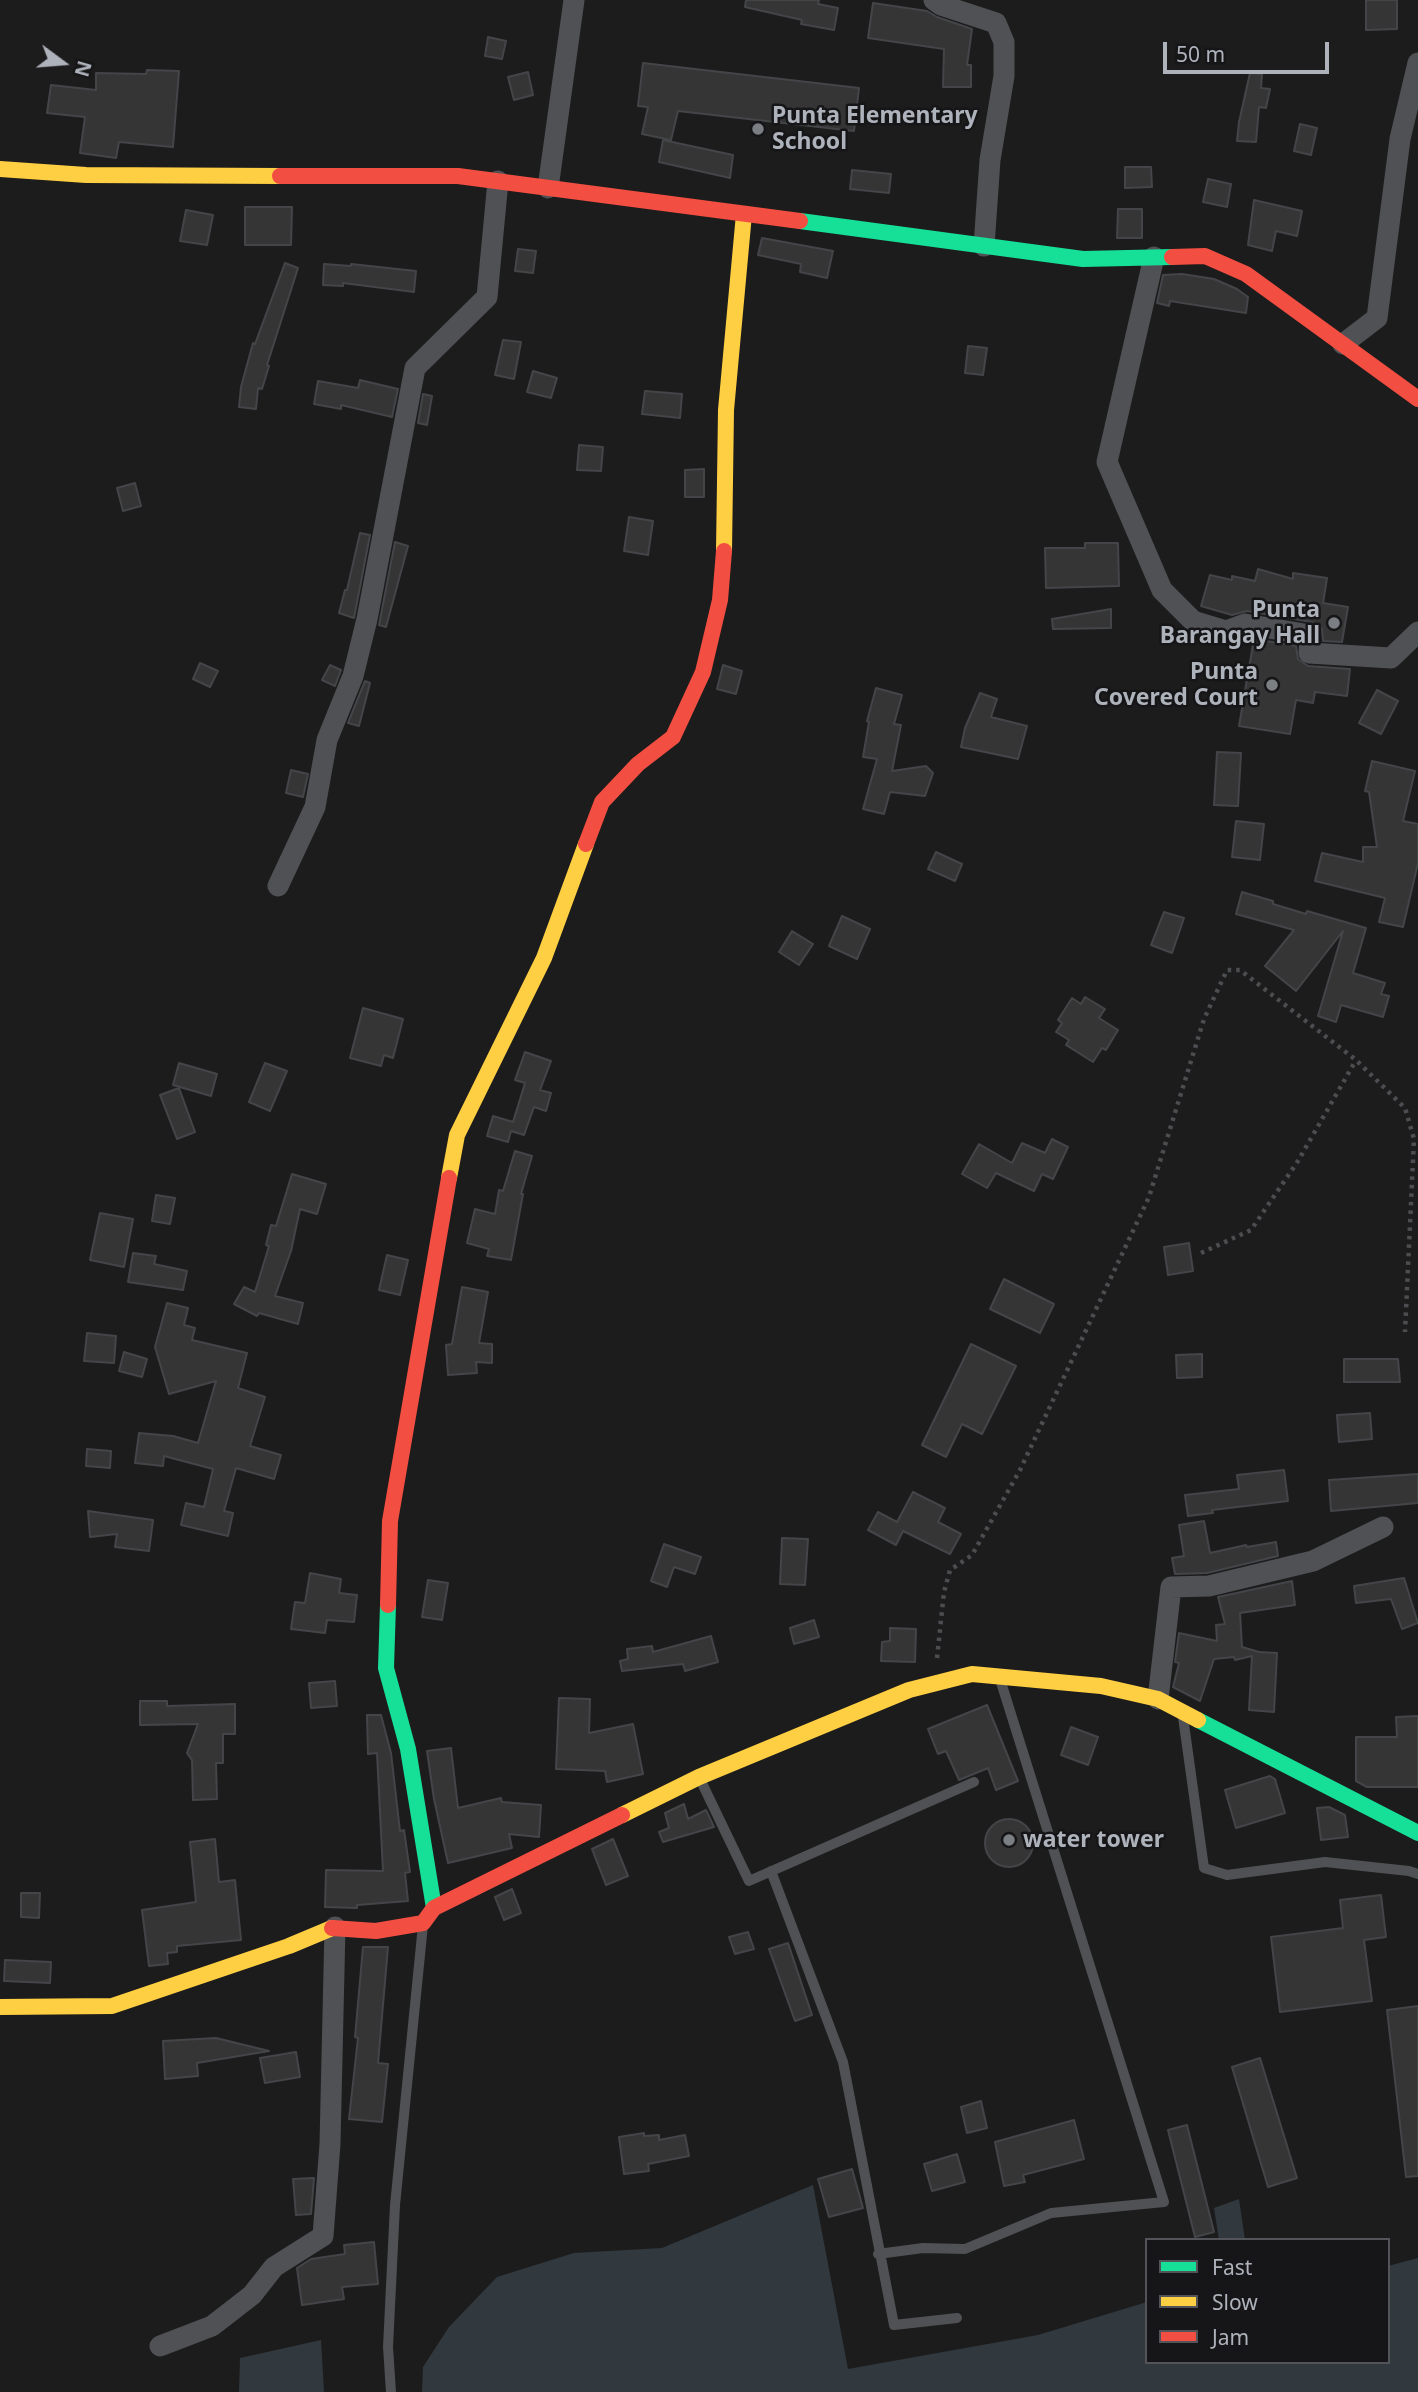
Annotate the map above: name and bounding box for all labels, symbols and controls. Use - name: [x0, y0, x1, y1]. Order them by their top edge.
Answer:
- north arrow: [28, 28, 98, 98]
- scale bar: [1166, 28, 1332, 72]
- text: 50 m: [1176, 40, 1225, 68]
- text: N: [69, 58, 98, 80]
- place label: Punta Elementary School: [772, 102, 978, 156]
- marker: Punta Elementary School: [750, 121, 766, 137]
- place label: Punta Barangay Hall: [1160, 596, 1320, 650]
- marker: Punta Barangay Hall: [1326, 615, 1342, 631]
- place label: Punta Covered Court: [1094, 658, 1258, 712]
- marker: Punta Covered Court: [1264, 677, 1280, 693]
- place label: water tower: [1023, 1826, 1164, 1854]
- marker: water tower: [1001, 1832, 1017, 1848]
- legend: [1145, 2238, 1390, 2364]
- text: Fast: [1212, 2253, 1252, 2281]
- text: Slow: [1212, 2288, 1258, 2316]
- text: Jam: [1212, 2323, 1249, 2351]

